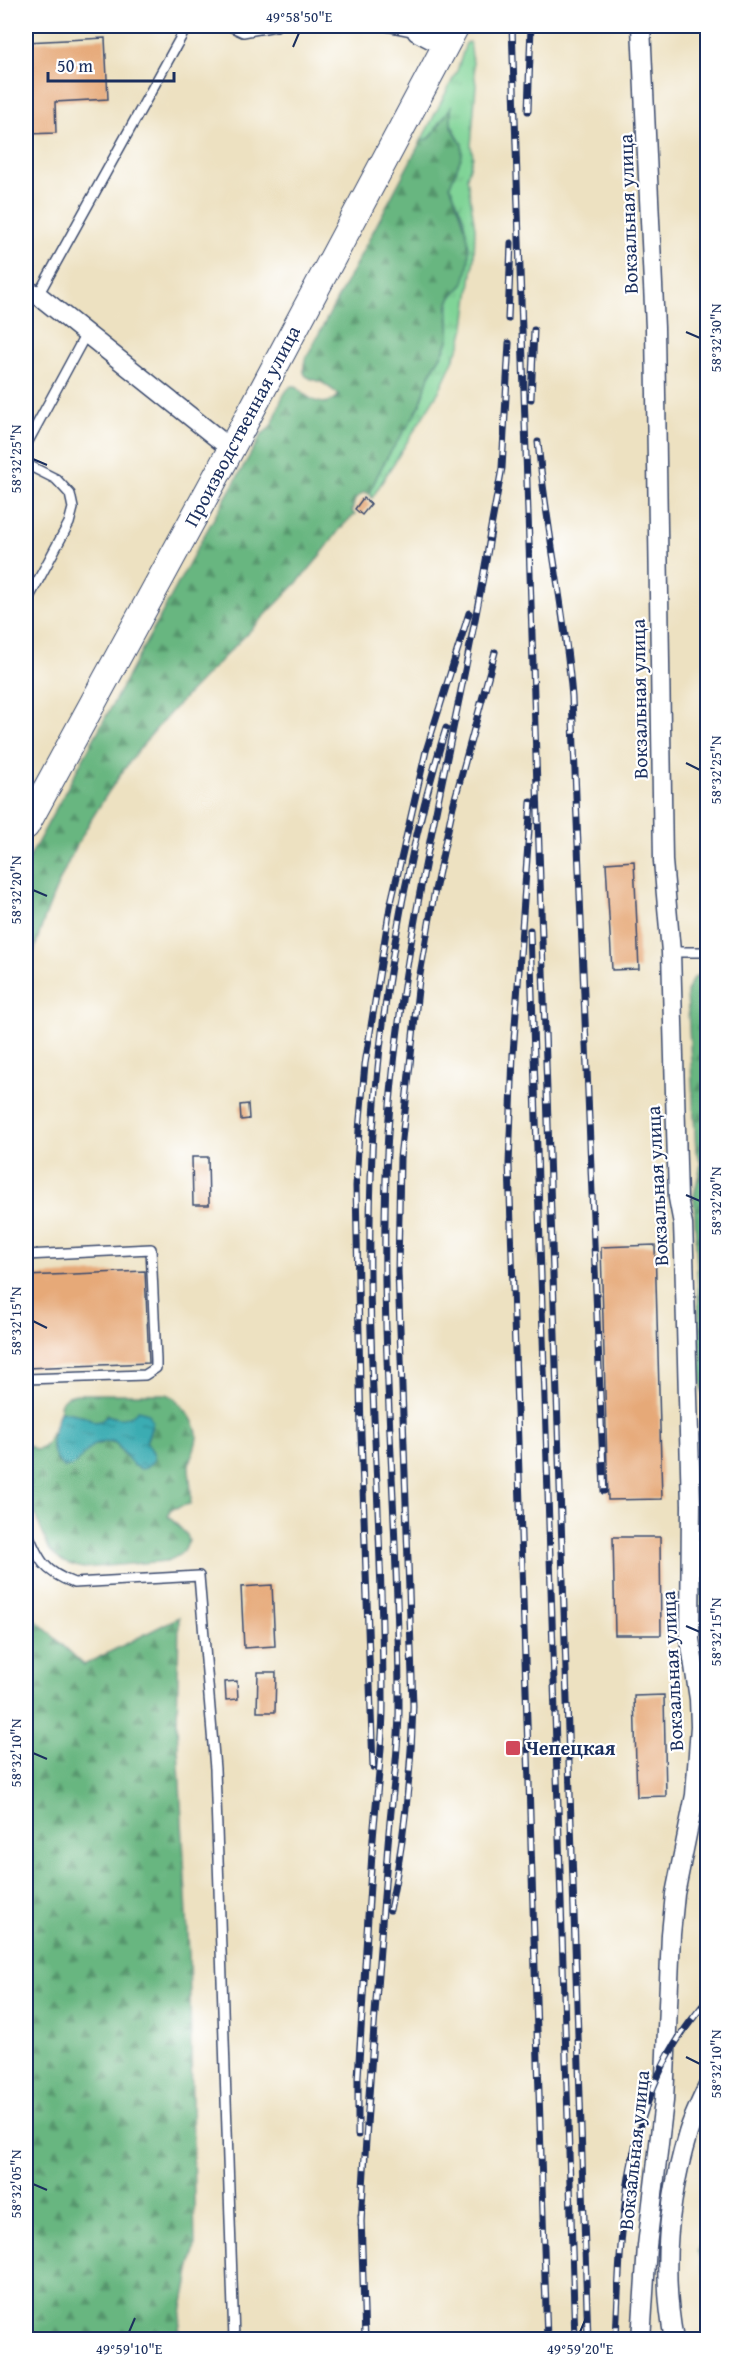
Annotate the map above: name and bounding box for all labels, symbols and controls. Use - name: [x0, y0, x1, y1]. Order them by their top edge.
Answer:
- text: 49°58'50"E: [266, 6, 333, 27]
- scale bar: [48, 45, 174, 83]
- text: 50 m: [57, 52, 93, 79]
- street label: Вокзальная улица: [610, 133, 645, 295]
- text: 58°32'30"N: [705, 303, 726, 372]
- street label: Производственная улица: [176, 320, 307, 532]
- text: 58°32'25"N: [5, 424, 26, 493]
- street label: Вокзальная улица: [623, 618, 654, 779]
- text: 58°32'25"N: [705, 735, 726, 804]
- text: 58°32'20"N: [5, 855, 26, 924]
- street label: Вокзальная улица: [638, 1105, 675, 1267]
- text: 58°32'20"N: [705, 1166, 726, 1235]
- text: 58°32'15"N: [5, 1286, 26, 1355]
- street label: Вокзальная улица: [653, 1590, 690, 1752]
- text: 58°32'15"N: [705, 1597, 726, 1666]
- text: 58°32'10"N: [5, 1718, 26, 1787]
- place label: Чепецкая: [526, 1733, 616, 1762]
- marker: Чепецкая: [504, 1739, 522, 1757]
- text: 58°32'10"N: [705, 2029, 726, 2098]
- street label: Вокзальная улица: [611, 2068, 656, 2231]
- text: 58°32'05"N: [5, 2149, 26, 2218]
- text: 49°59'10"E: [96, 2338, 163, 2359]
- text: 49°59'20"E: [547, 2338, 614, 2359]

